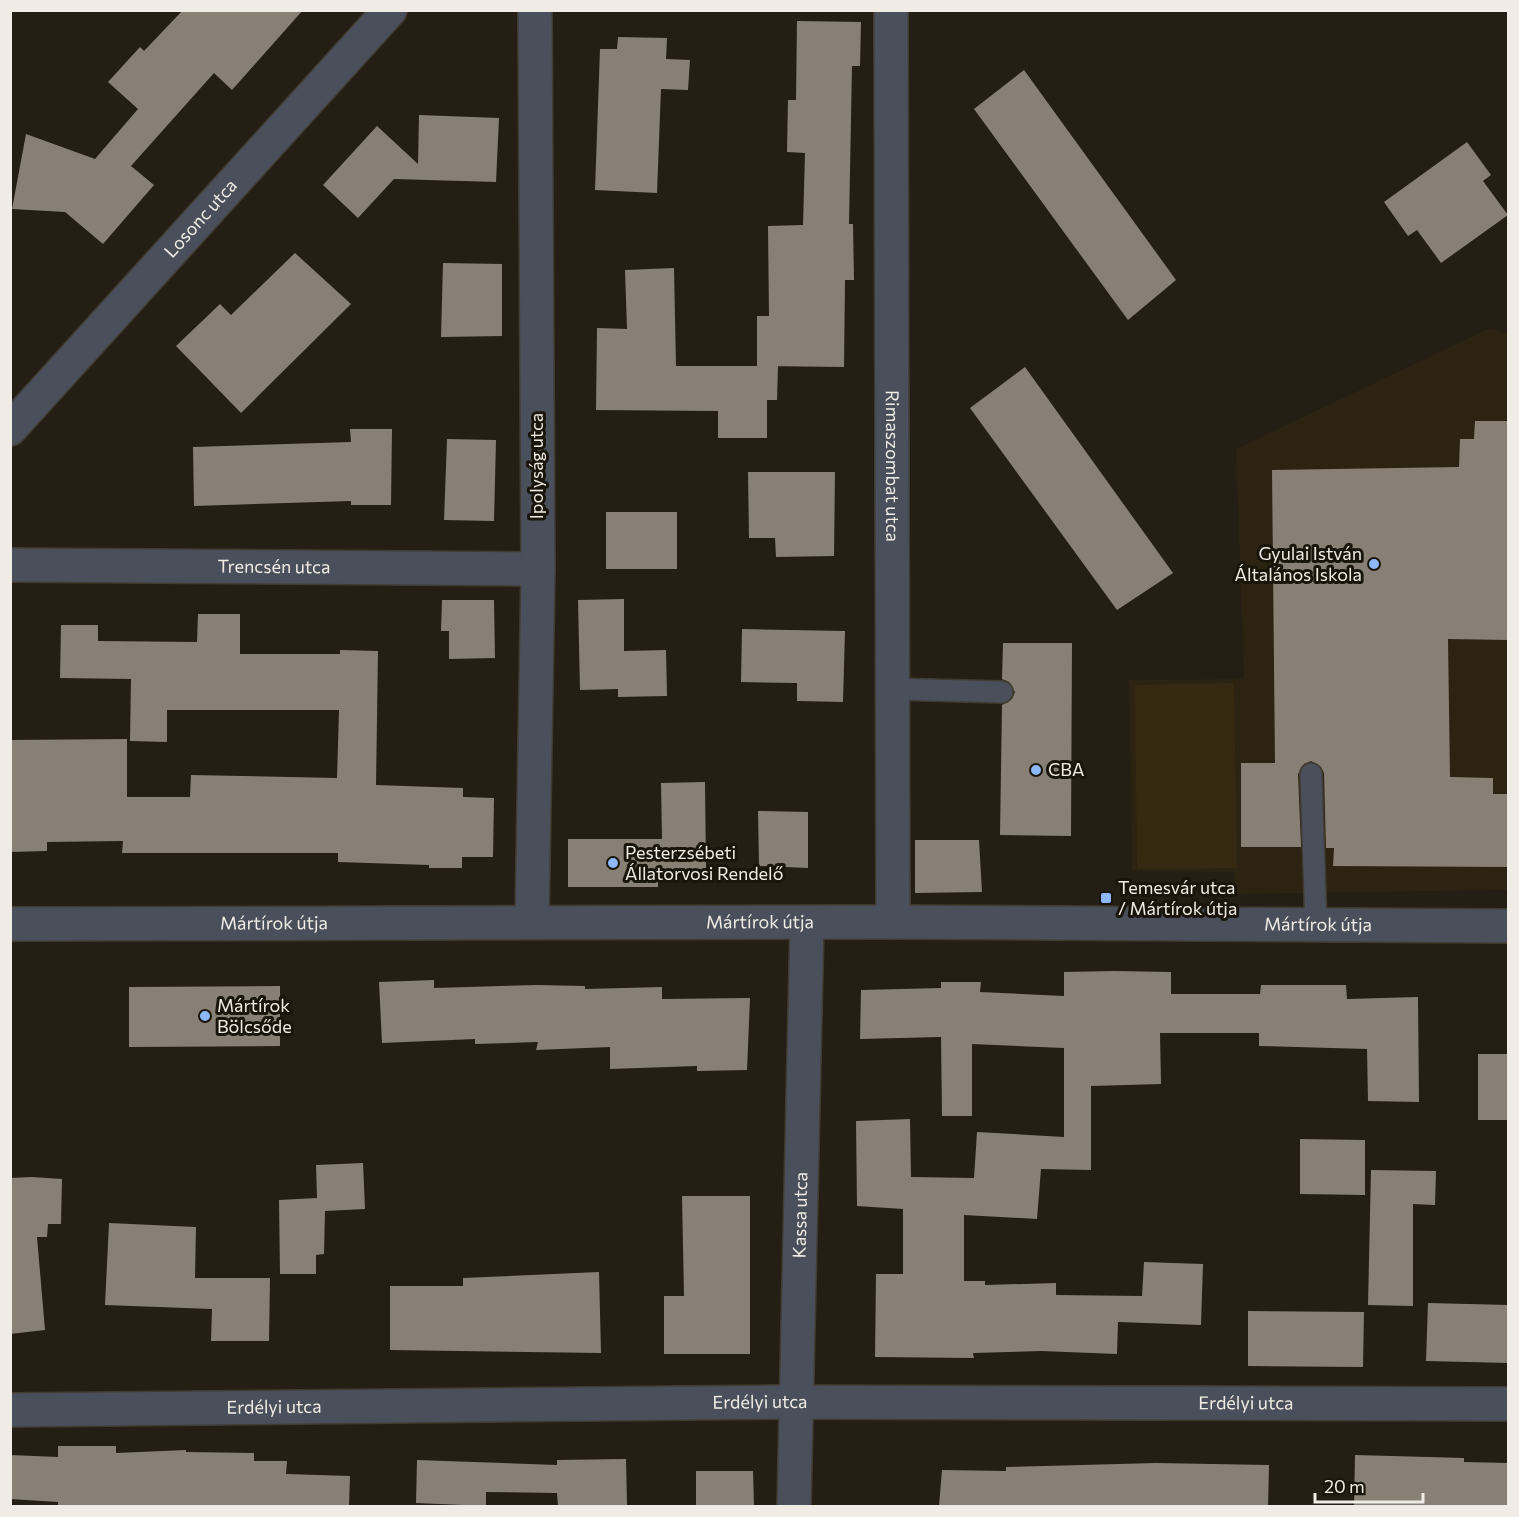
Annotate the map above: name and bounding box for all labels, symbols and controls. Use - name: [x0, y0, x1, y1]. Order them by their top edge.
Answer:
- street label: Losonc utca: [159, 174, 241, 262]
- street label: Rimaszombat utca: [882, 390, 904, 542]
- street label: Ipolyság utca: [525, 413, 547, 519]
- place label: Gyulai István Általános Iskola: [1234, 542, 1362, 585]
- street label: Trencsén utca: [218, 555, 330, 577]
- marker: Gyulai István Általános Iskola: [1367, 557, 1381, 571]
- place label: CBA: [1048, 758, 1084, 780]
- marker: CBA: [1029, 763, 1043, 777]
- place label: Pesterzsébeti Állatorvosi Rendelő: [625, 841, 784, 884]
- marker: Pesterzsébeti Állatorvosi Rendelő: [606, 856, 620, 870]
- place label: Temesvár utca / Mártírok útja: [1118, 876, 1237, 919]
- marker: Temesvár utca / Mártírok útja: [1099, 891, 1113, 905]
- street label: Mártírok útja: [706, 910, 814, 932]
- street label: Mártírok útja: [220, 911, 328, 934]
- street label: Mártírok útja: [1264, 912, 1372, 935]
- place label: Mártírok Bölcsőde: [217, 994, 292, 1037]
- marker: Mártírok Bölcsőde: [198, 1009, 212, 1023]
- street label: Kassa utca: [788, 1172, 811, 1258]
- street label: Erdélyi utca: [712, 1390, 808, 1413]
- street label: Erdélyi utca: [1198, 1391, 1294, 1413]
- street label: Erdélyi utca: [226, 1395, 322, 1418]
- scale bar: [1315, 1466, 1423, 1504]
- text: 20 m: [1324, 1475, 1365, 1497]

